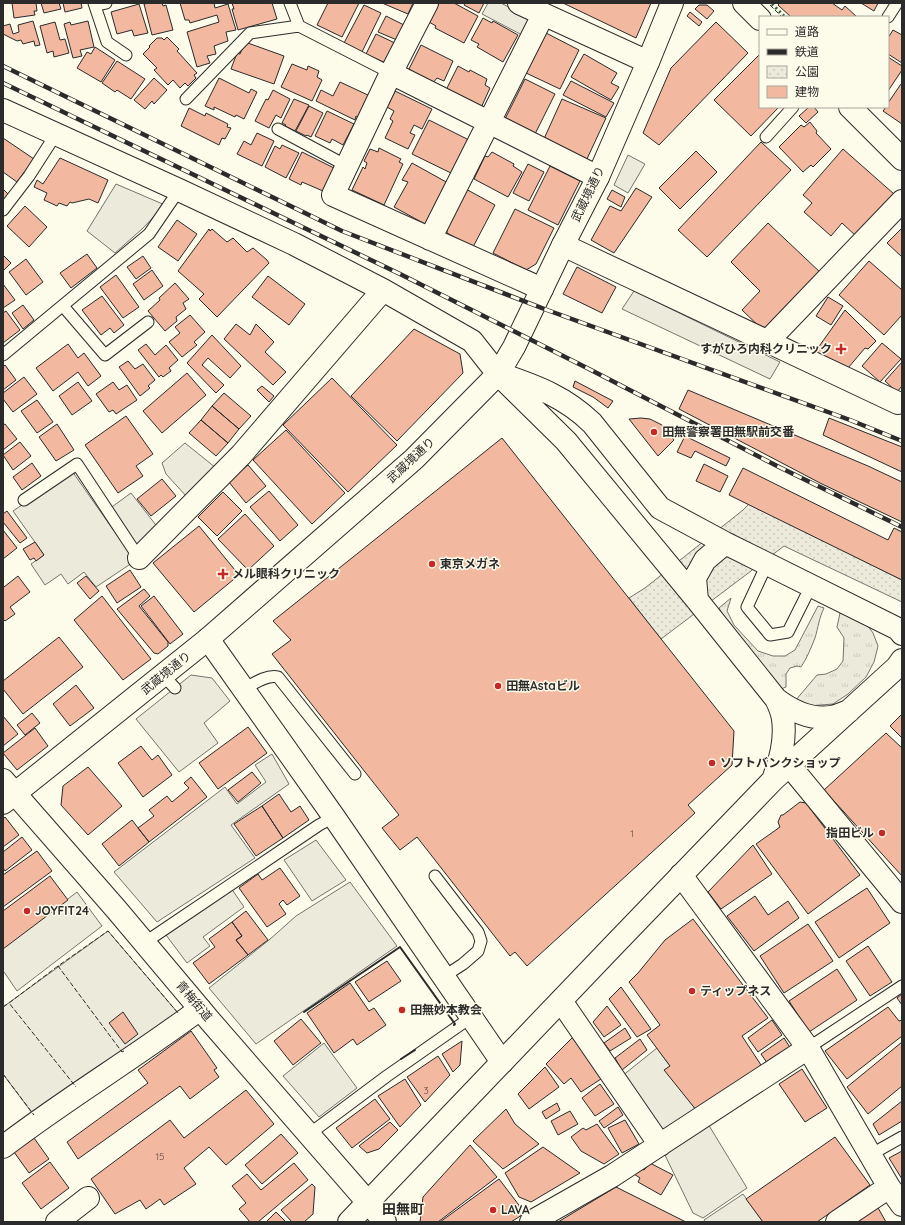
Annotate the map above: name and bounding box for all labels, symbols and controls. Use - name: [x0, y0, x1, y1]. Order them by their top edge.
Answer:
- legend: [759, 16, 889, 108]
- text: 道路: [795, 24, 819, 39]
- text: 鉄道: [795, 44, 819, 59]
- text: 公園: [795, 64, 819, 79]
- text: 建物: [795, 84, 819, 99]
- street label: 武蔵境通り: [568, 164, 607, 224]
- place label: すがひろ内科クリニック: [700, 341, 832, 356]
- marker: すがひろ内科クリニック: [835, 343, 847, 355]
- place label: 田無警察署田無駅前交番: [662, 424, 795, 439]
- marker: 田無警察署田無駅前交番: [649, 427, 659, 437]
- street label: 武蔵境通り: [384, 434, 438, 486]
- place label: 東京メガネ: [440, 556, 500, 571]
- marker: 東京メガネ: [427, 559, 437, 569]
- place label: メル眼科クリニック: [232, 566, 340, 581]
- marker: メル眼科クリニック: [217, 568, 229, 580]
- street label: 武蔵境通り: [138, 648, 194, 697]
- place label: 田無Astaビル: [506, 678, 580, 693]
- marker: 田無Astaビル: [493, 681, 503, 691]
- place label: ソフトバンクショップ: [720, 755, 841, 770]
- marker: ソフトバンクショップ: [707, 758, 717, 768]
- place label: 指田ビル: [826, 825, 874, 840]
- house number: 1: [630, 827, 634, 840]
- marker: 指田ビル: [877, 828, 887, 838]
- place label: JOYFIT24: [35, 903, 89, 918]
- marker: JOYFIT24: [22, 906, 32, 916]
- street label: 青梅街道: [173, 977, 216, 1024]
- place label: ティップネス: [700, 983, 771, 998]
- marker: ティップネス: [687, 986, 697, 996]
- place label: 田無妙本教会: [410, 1002, 482, 1017]
- marker: 田無妙本教会: [397, 1005, 407, 1015]
- house number: 3: [423, 1084, 429, 1097]
- house number: 15: [155, 1150, 165, 1163]
- district label: 田無町: [382, 1200, 424, 1218]
- place label: LAVA: [501, 1202, 530, 1217]
- marker: LAVA: [488, 1205, 498, 1215]

